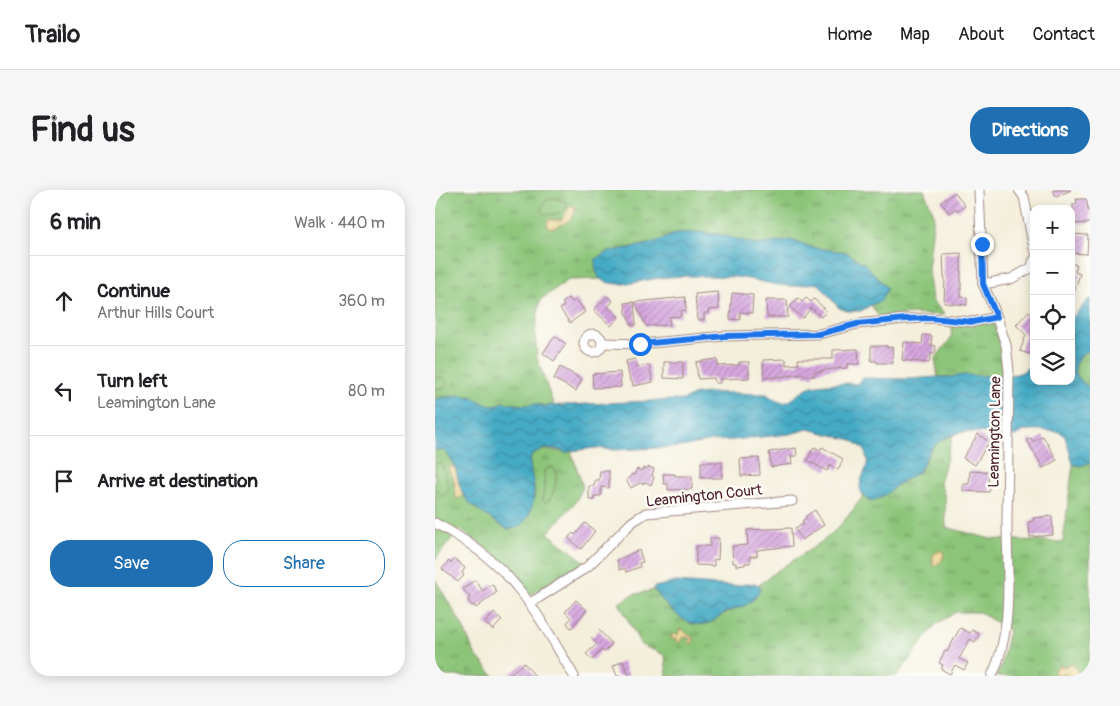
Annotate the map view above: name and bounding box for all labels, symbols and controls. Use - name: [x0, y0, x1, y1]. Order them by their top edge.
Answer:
- text: Trailo: [25, 20, 80, 49]
- text: Home: [827, 23, 872, 46]
- text: Map: [900, 23, 930, 46]
- text: About: [958, 23, 1004, 46]
- text: Contact: [1032, 23, 1095, 46]
- button: Directions: [970, 107, 1090, 154]
- text: Find us: [30, 108, 135, 152]
- map controls: [1030, 205, 1075, 385]
- button: +: [1030, 205, 1075, 250]
- text: 6 min: [50, 209, 101, 236]
- text: Walk · 440 m: [294, 213, 385, 233]
- route end: [971, 233, 994, 256]
- button: −: [1030, 250, 1075, 295]
- text: Continue: [97, 279, 170, 303]
- icon: ahead: [50, 287, 78, 315]
- text: 360 m: [338, 291, 385, 311]
- button: locate: [1030, 295, 1075, 340]
- text: Arthur Hills Court: [97, 303, 214, 323]
- route start: [629, 333, 652, 356]
- button: layers: [1030, 340, 1075, 385]
- text: Turn left: [97, 369, 167, 393]
- street label: Leamington Lane: [985, 376, 1005, 488]
- icon: left: [50, 377, 78, 405]
- text: 80 m: [348, 381, 385, 401]
- text: Leamington Lane: [97, 393, 216, 413]
- icon: arrive: [50, 467, 78, 495]
- text: Arrive at destination: [97, 469, 258, 493]
- street label: Leamington Court: [645, 480, 764, 512]
- button: Save: [50, 540, 213, 587]
- button: Share: [223, 540, 385, 587]

